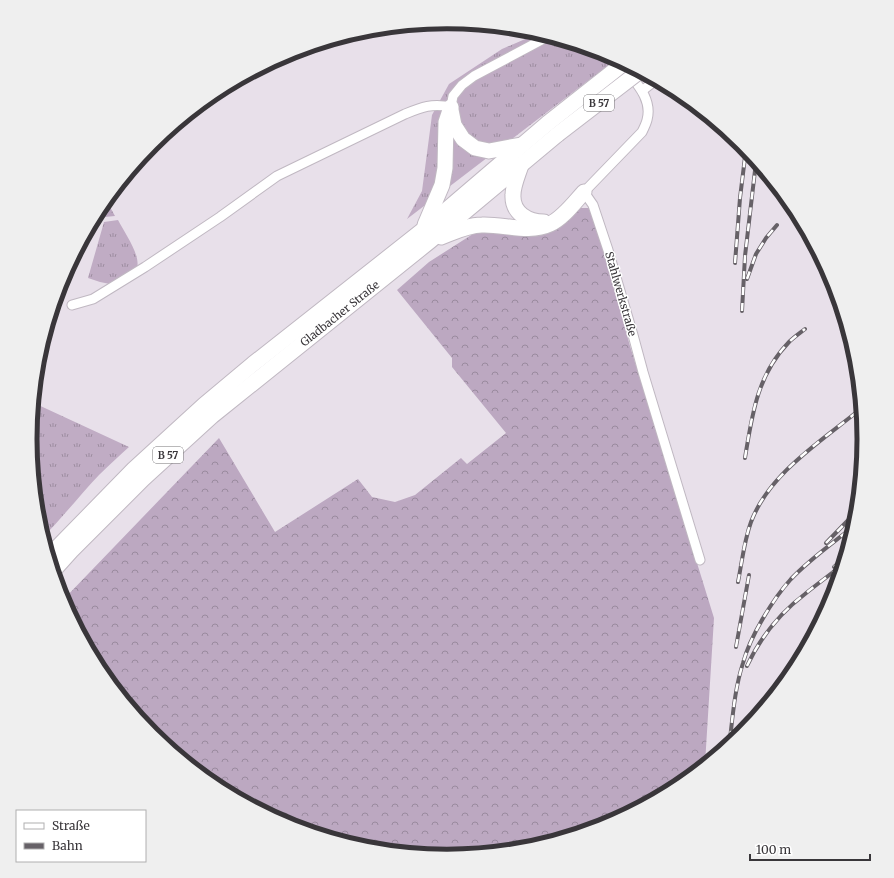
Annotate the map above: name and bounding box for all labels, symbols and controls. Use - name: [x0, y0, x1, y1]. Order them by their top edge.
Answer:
- road number: B 57: [584, 95, 614, 111]
- street label: Stahlwerkstraße: [602, 250, 640, 338]
- street label: Gladbacher Straße: [297, 277, 382, 349]
- road number: B 57: [153, 447, 183, 463]
- legend: [16, 810, 146, 862]
- text: Straße: [52, 818, 90, 833]
- scale bar: [750, 836, 870, 862]
- text: Bahn: [52, 838, 83, 853]
- text: 100 m: [756, 842, 791, 857]

